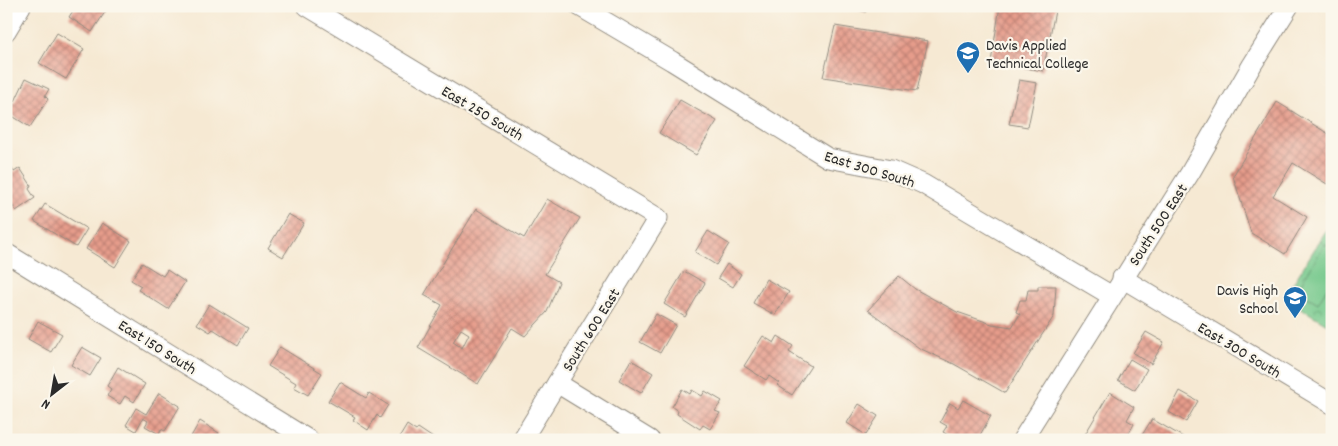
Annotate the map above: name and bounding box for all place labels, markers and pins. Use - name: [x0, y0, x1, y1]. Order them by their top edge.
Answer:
- place label: Davis Applied Technical College: [986, 35, 1089, 76]
- school or university icon: Davis Applied Technical College: [955, 40, 981, 74]
- place label: Davis High School: [1217, 280, 1278, 321]
- school or university icon: Davis High School: [1282, 285, 1308, 319]

